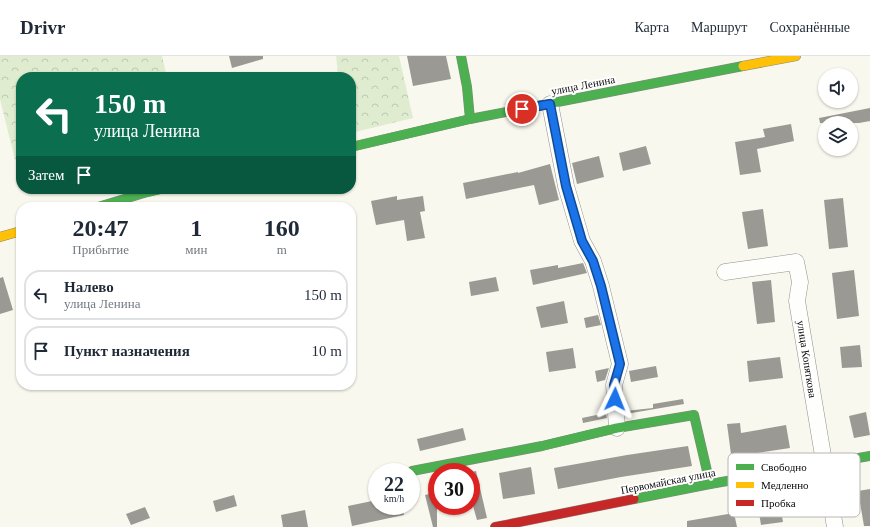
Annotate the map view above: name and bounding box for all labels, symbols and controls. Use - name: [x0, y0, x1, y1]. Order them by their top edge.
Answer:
- text: Drivr: [20, 17, 65, 38]
- text: Карта: [634, 20, 669, 35]
- text: Маршрут: [691, 20, 747, 35]
- text: Сохранённые: [769, 20, 850, 35]
- map controls: [818, 68, 858, 156]
- button: sound: [818, 68, 858, 108]
- street label: улица Ленина: [550, 73, 616, 97]
- icon: left: [28, 88, 80, 140]
- text: 150 m: [94, 88, 166, 119]
- pin: [505, 92, 539, 126]
- icon: arrive: [511, 98, 533, 120]
- button: layers: [818, 116, 858, 156]
- text: улица Ленина: [94, 121, 200, 141]
- icon: arrive: [73, 164, 95, 186]
- text: Затем: [28, 167, 65, 183]
- text: 20:47: [73, 215, 129, 241]
- text: 1: [190, 215, 202, 241]
- text: 160: [264, 215, 300, 241]
- text: Прибытие: [72, 242, 129, 257]
- text: мин: [185, 242, 207, 257]
- text: m: [277, 242, 287, 257]
- text: Налево: [64, 279, 114, 295]
- icon: left: [30, 284, 52, 306]
- text: 150 m: [304, 287, 342, 303]
- text: улица Ленина: [64, 296, 141, 311]
- street label: улица Копяткова: [795, 319, 819, 399]
- icon: arrive: [30, 340, 52, 362]
- text: Пункт назначения: [64, 343, 190, 359]
- text: 10 m: [312, 343, 342, 359]
- position arrow: [594, 378, 636, 420]
- legend: [728, 453, 860, 517]
- text: Свободно: [761, 461, 807, 473]
- speed limit sign: 30: [428, 463, 480, 515]
- street label: Первомайская улица: [620, 466, 717, 496]
- text: 22: [384, 473, 404, 495]
- text: Медленно: [761, 479, 809, 491]
- text: km/h: [384, 493, 404, 504]
- text: Пробка: [761, 497, 796, 509]

